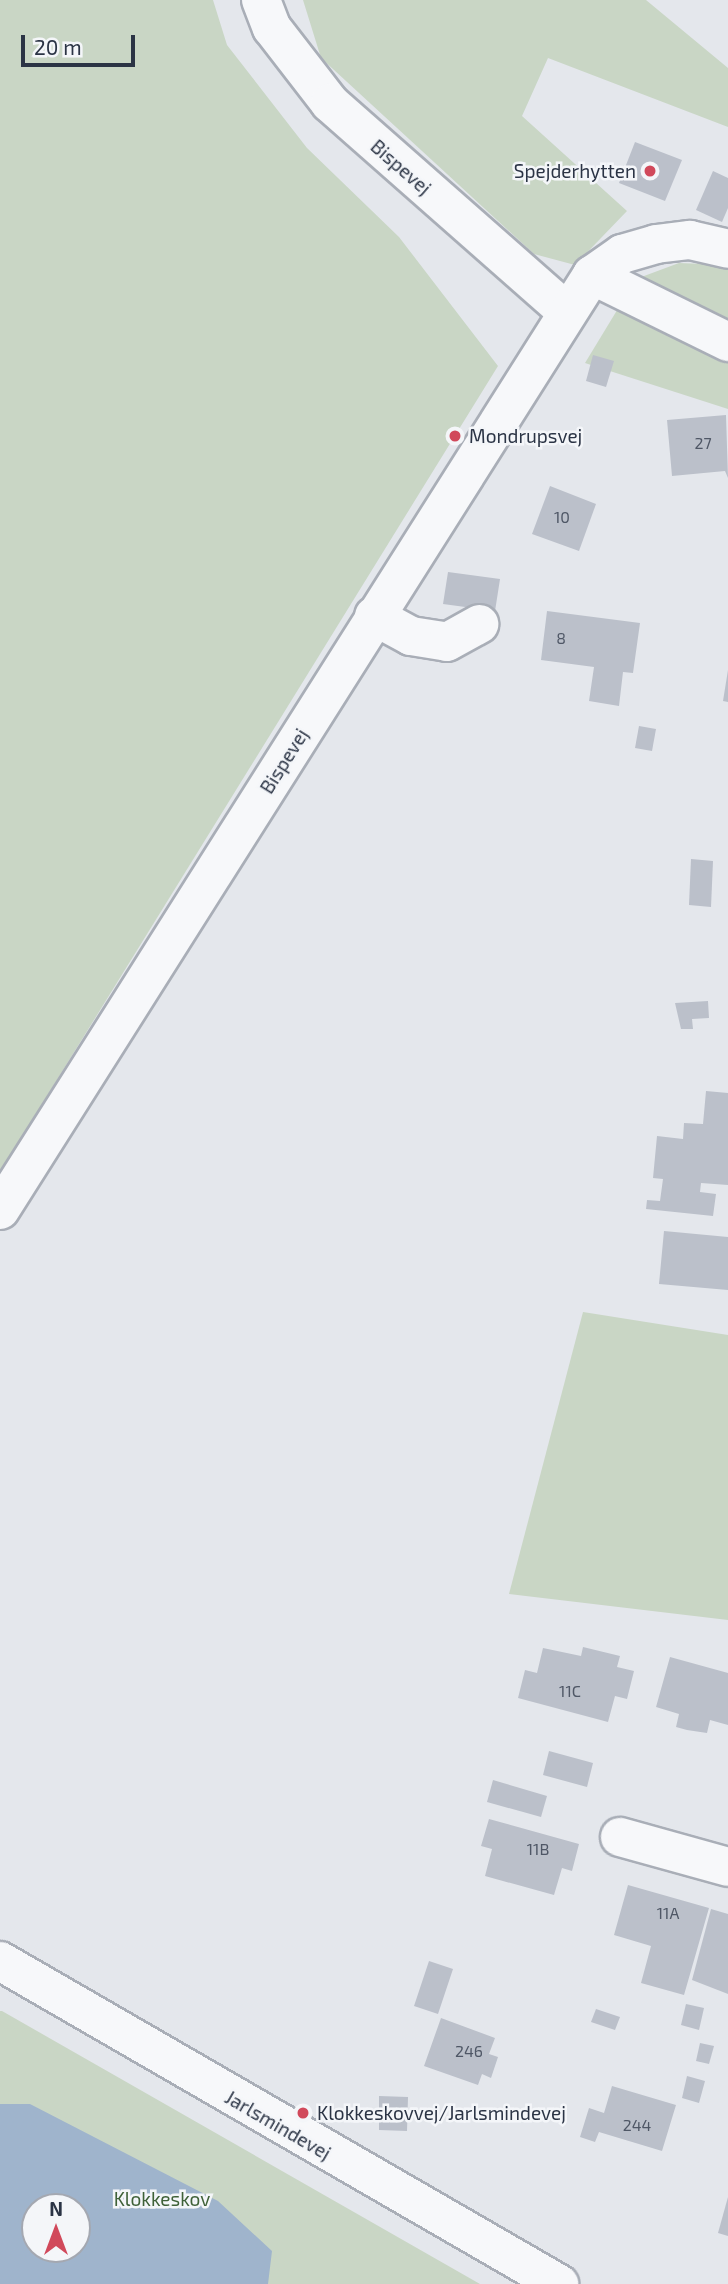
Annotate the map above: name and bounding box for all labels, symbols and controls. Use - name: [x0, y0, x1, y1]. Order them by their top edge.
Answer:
- scale bar: [24, 21, 138, 65]
- text: 20 m: [34, 34, 82, 59]
- street label: Bispevej: [366, 135, 436, 199]
- place label: Spejderhytten: [514, 160, 636, 182]
- marker: Spejderhytten: [642, 163, 658, 179]
- place label: Mondrupsvej: [469, 425, 582, 447]
- marker: Mondrupsvej: [447, 428, 463, 444]
- house number: 27: [694, 433, 712, 453]
- house number: 10: [554, 507, 570, 527]
- house number: 8: [556, 628, 566, 648]
- street label: Bispevej: [255, 724, 313, 798]
- house number: 11C: [559, 1681, 581, 1701]
- house number: 11B: [527, 1839, 549, 1859]
- house number: 11A: [657, 1903, 679, 1923]
- house number: 246: [455, 2041, 483, 2061]
- street label: Jarlsmindevej: [221, 2086, 335, 2164]
- place label: Klokkeskovvej/Jarlsmindevej: [317, 2102, 566, 2124]
- marker: Klokkeskovvej/Jarlsmindevej: [295, 2105, 311, 2121]
- house number: 244: [623, 2115, 651, 2135]
- park label: Klokkeskov: [114, 2188, 210, 2210]
- north arrow: [21, 2193, 91, 2263]
- text: N: [49, 2197, 63, 2220]

